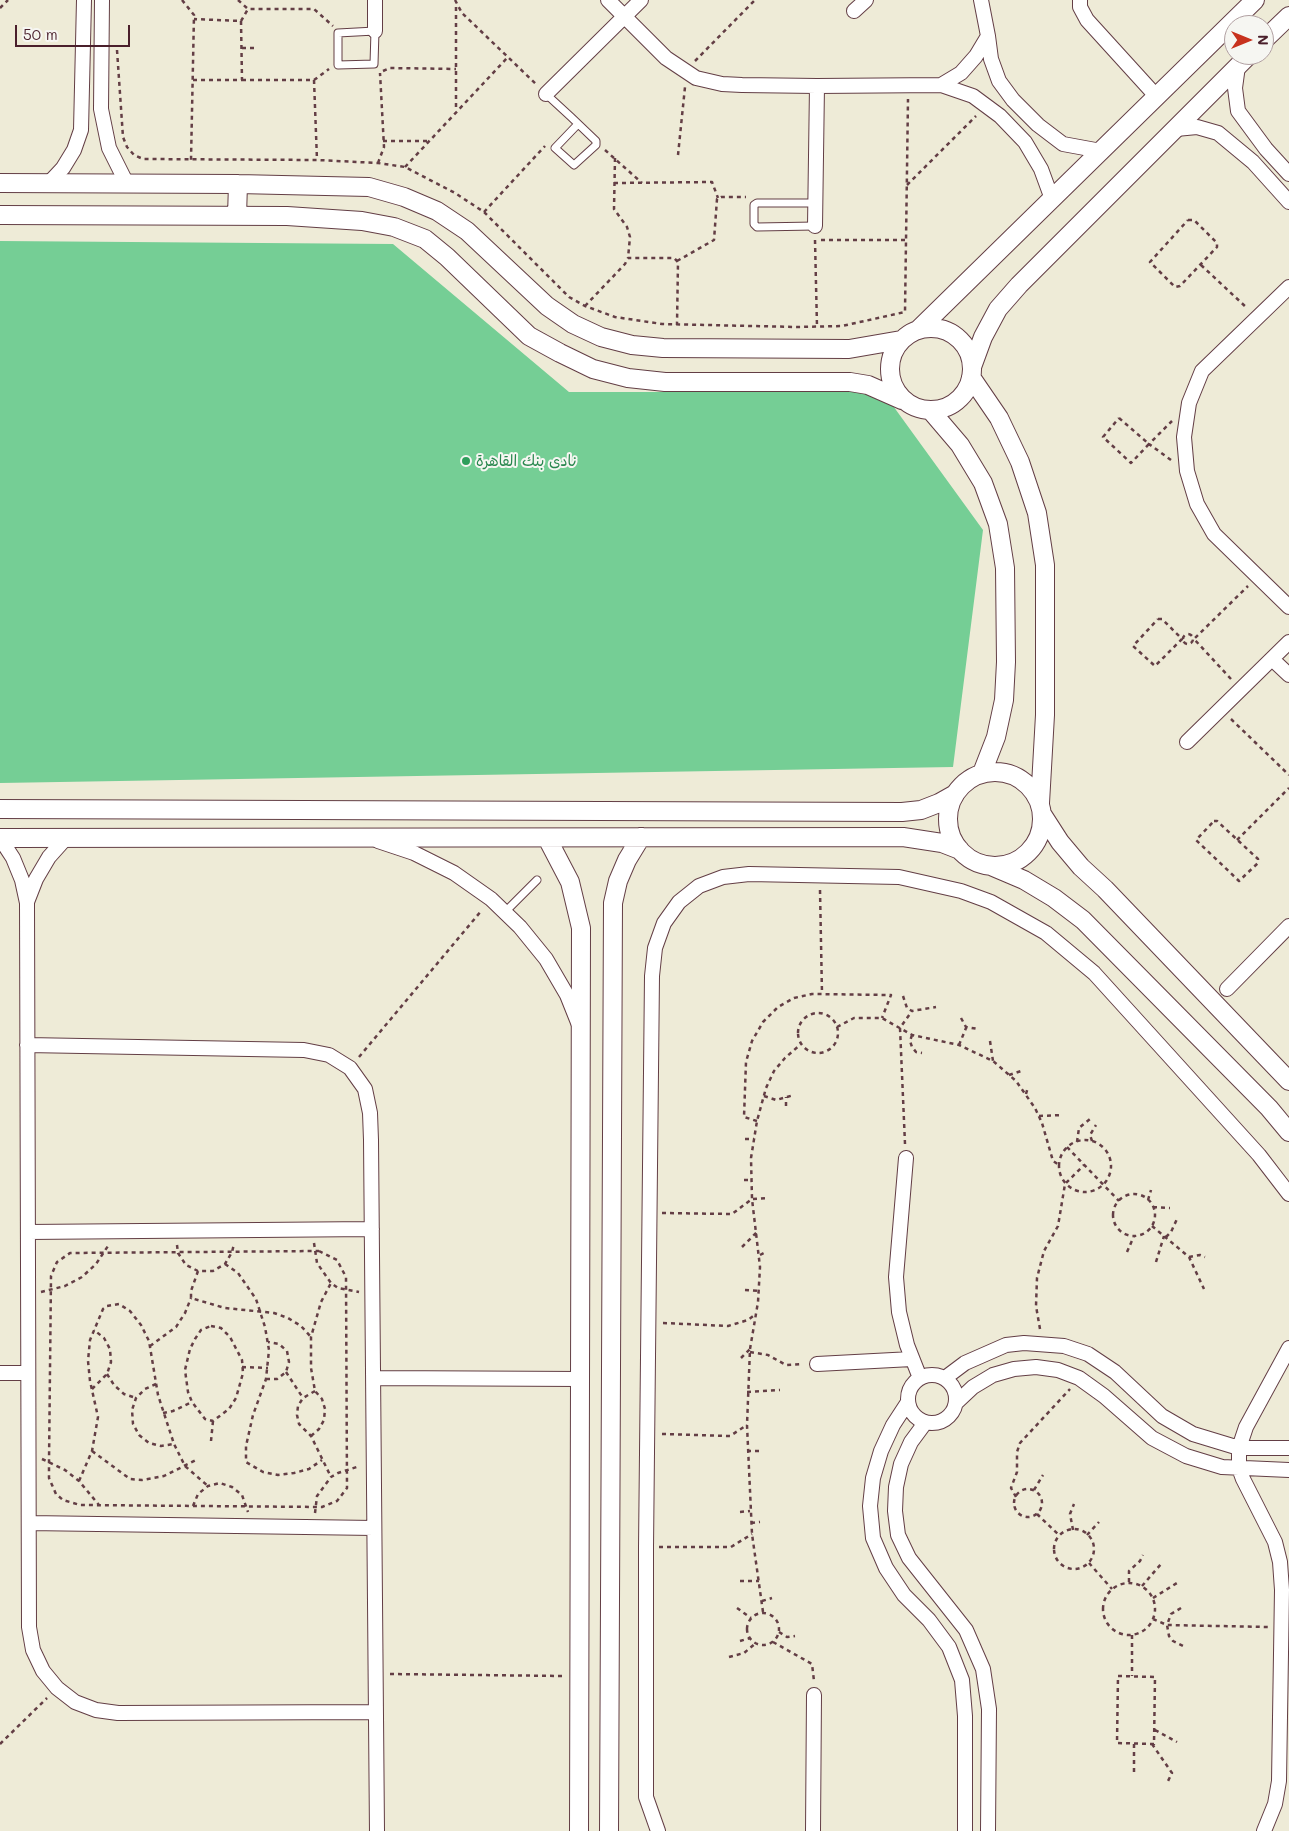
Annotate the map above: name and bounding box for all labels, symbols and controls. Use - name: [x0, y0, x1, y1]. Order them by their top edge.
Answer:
- scale bar: [18, 15, 132, 47]
- north arrow: [1224, 15, 1274, 65]
- text: 50 m: [23, 24, 58, 44]
- text: N: [1254, 35, 1273, 45]
- place label: نادى بنك القاهرة: [476, 452, 577, 470]
- marker: نادى بنك القاهرة: [460, 455, 472, 467]

